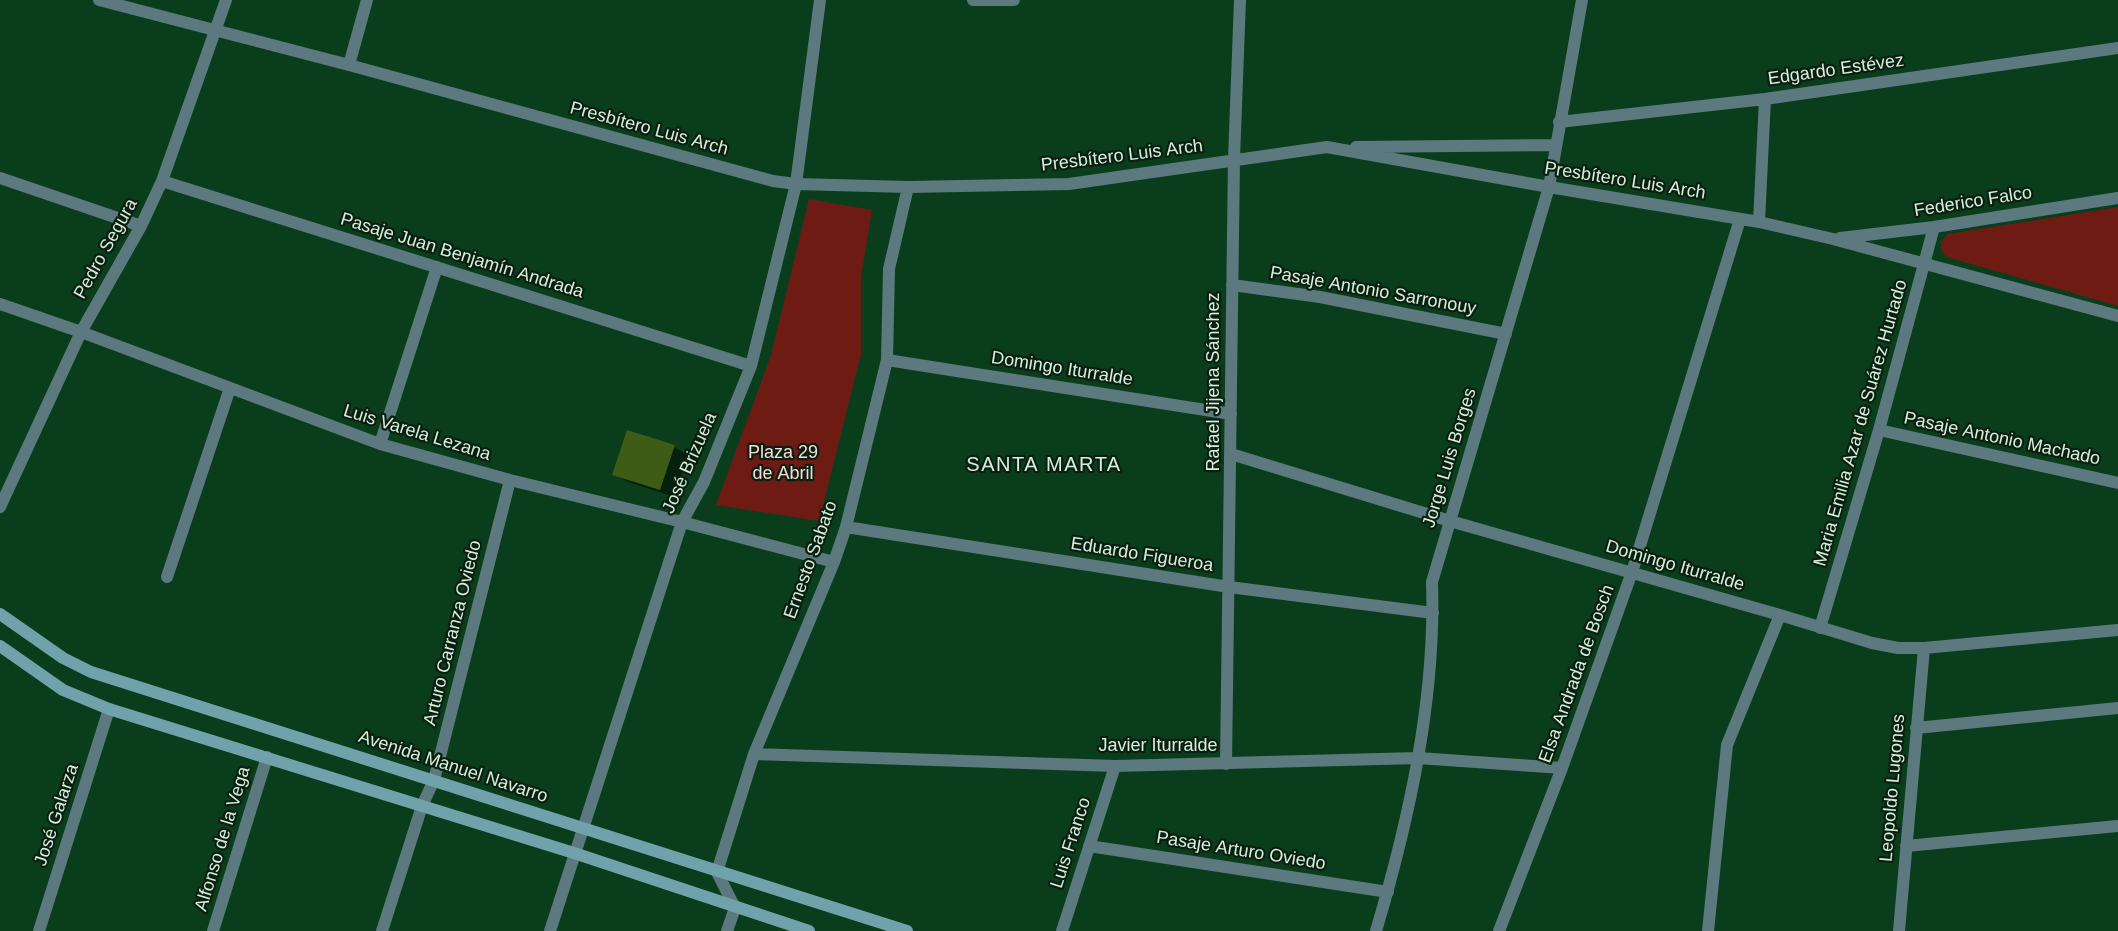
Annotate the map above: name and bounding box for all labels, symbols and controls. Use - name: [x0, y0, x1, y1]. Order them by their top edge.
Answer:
- street label: Edgardo Estévez: [1767, 50, 1905, 90]
- street label: Presbítero Luis Arch: [567, 97, 731, 161]
- street label: Presbítero Luis Arch: [1040, 135, 1204, 177]
- street label: Presbítero Luis Arch: [1543, 158, 1707, 204]
- street label: Federico Falco: [1913, 182, 2033, 222]
- street label: Pedro Segura: [70, 195, 142, 303]
- street label: Pasaje Juan Benjamín Andrada: [338, 209, 586, 303]
- street label: Pasaje Antonio Sarronouy: [1268, 262, 1478, 320]
- street label: Maria Emilia Azar de Suárez Hurtado: [1810, 277, 1912, 569]
- street label: Rafael Jijena Sánchez: [1203, 292, 1225, 472]
- street label: Domingo Iturralde: [990, 347, 1134, 391]
- street label: Jorge Luis Borges: [1418, 385, 1482, 531]
- street label: Luis Varela Lezana: [341, 400, 493, 466]
- street label: Pasaje Antonio Machado: [1902, 408, 2102, 470]
- street label: José Brizuela: [658, 409, 722, 517]
- park label: Plaza 29 de Abril: [748, 442, 818, 484]
- district label: SANTA MARTA: [966, 453, 1122, 477]
- street label: Ernesto Sabato: [780, 498, 842, 622]
- street label: Eduardo Figueroa: [1069, 533, 1215, 577]
- street label: Domingo Iturralde: [1603, 536, 1747, 596]
- street label: Arturo Carranza Oviedo: [420, 538, 486, 728]
- street label: Elsa Andrada de Bosch: [1535, 582, 1619, 766]
- street label: Leopoldo Lugones: [1876, 713, 1910, 863]
- street label: Avenida Manuel Navarro: [356, 726, 550, 808]
- street label: Javier Iturralde: [1098, 735, 1218, 757]
- street label: José Galarza: [30, 761, 84, 869]
- street label: Alfonso de la Vega: [191, 764, 255, 914]
- street label: Luis Franco: [1046, 795, 1096, 891]
- street label: Pasaje Arturo Oviedo: [1155, 827, 1327, 875]

